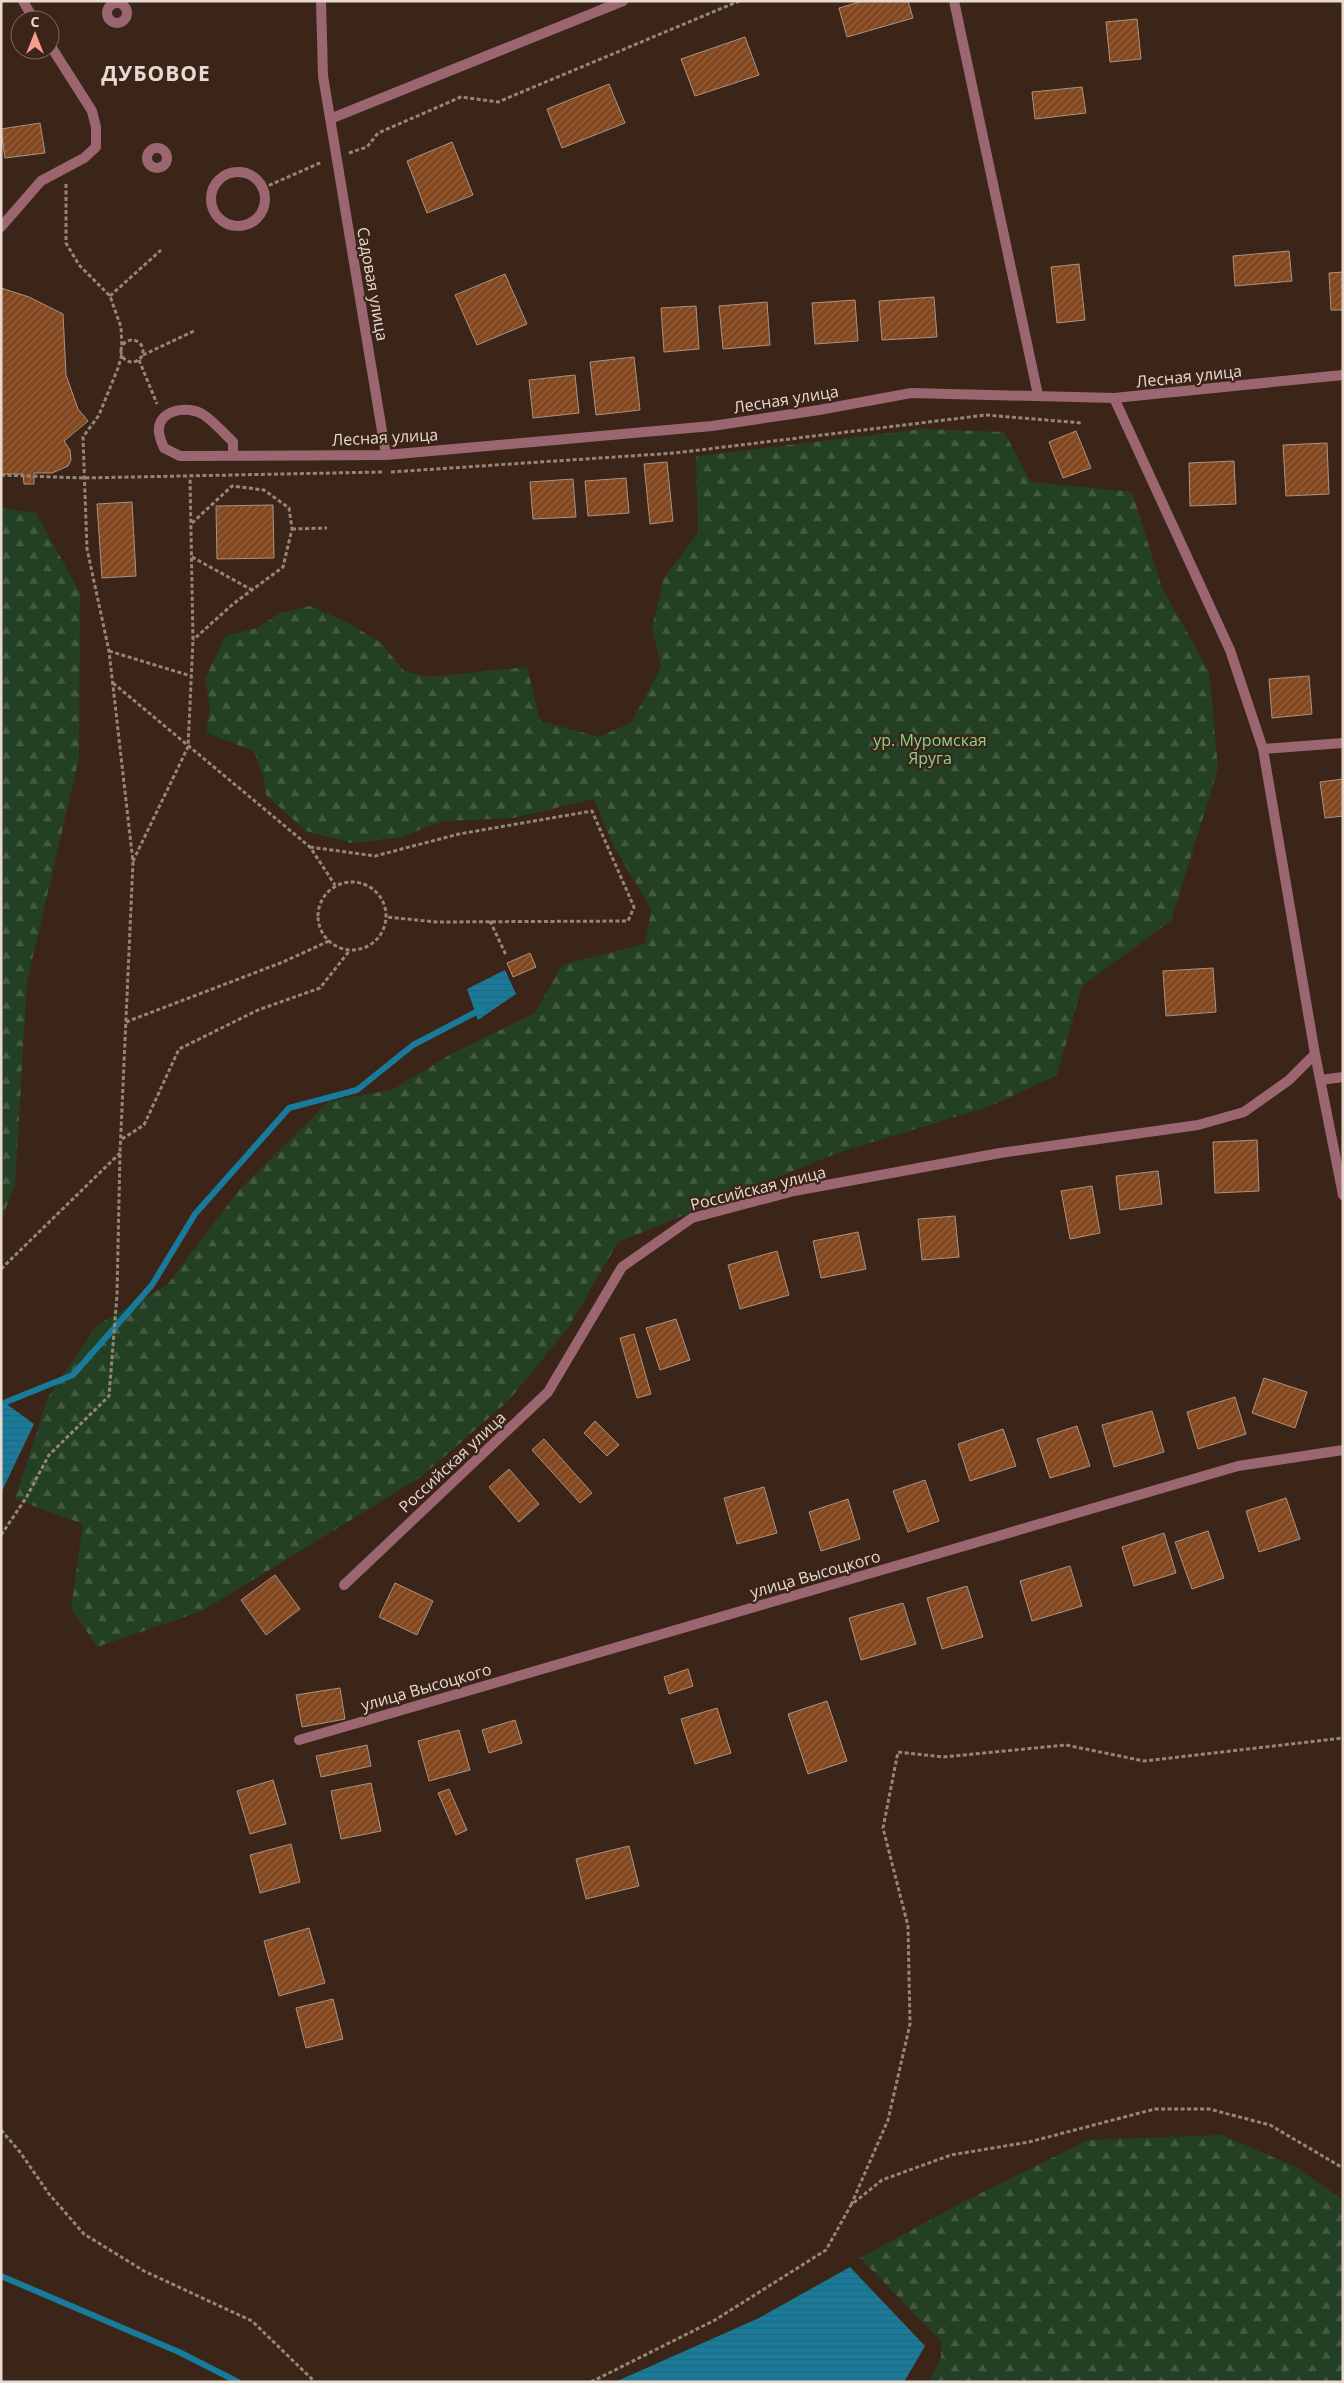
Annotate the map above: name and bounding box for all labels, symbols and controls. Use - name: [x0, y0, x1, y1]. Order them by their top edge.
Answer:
- north arrow: [10, 10, 60, 60]
- text: С: [31, 12, 40, 31]
- district label: ДУБОВОЕ: [101, 59, 211, 87]
- street label: Садовая улица: [352, 225, 394, 343]
- street label: Лесная улица: [1135, 360, 1243, 392]
- street label: Лесная улица: [732, 380, 840, 418]
- street label: Лесная улица: [331, 423, 439, 451]
- park label: ур. Муромская Яруга: [873, 729, 987, 769]
- street label: Российская улица: [688, 1161, 828, 1215]
- street label: Российская улица: [394, 1407, 510, 1517]
- street label: улица Высоцкого: [747, 1545, 883, 1603]
- street label: улица Высоцкого: [358, 1658, 494, 1716]

